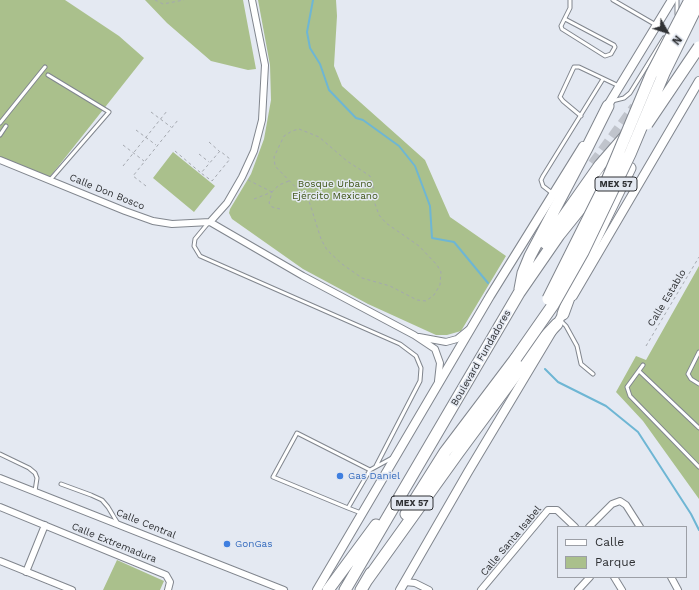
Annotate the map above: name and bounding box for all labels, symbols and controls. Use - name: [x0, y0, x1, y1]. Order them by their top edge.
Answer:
- north arrow: [647, 12, 687, 52]
- text: N: [669, 33, 684, 47]
- street label: Calle Don Bosco: [68, 171, 146, 213]
- road number: MEX 57: [595, 177, 637, 191]
- park label: Bosque Urbano Ejército Mexicano: [292, 178, 378, 202]
- street label: Calle Establo: [645, 267, 689, 329]
- street label: Boulevard Fundadores: [449, 308, 513, 408]
- place label: Gas Daniel: [348, 470, 400, 482]
- marker: Gas Daniel: [335, 471, 345, 481]
- road number: MEX 57: [391, 496, 433, 510]
- street label: Calle Santa Isabel: [478, 503, 544, 579]
- street label: Calle Central: [114, 507, 178, 541]
- street label: Calle Extremadura: [70, 520, 158, 566]
- legend: [557, 526, 687, 578]
- text: Calle: [595, 535, 624, 549]
- place label: GonGas: [235, 538, 273, 550]
- marker: GonGas: [222, 539, 232, 549]
- text: Parque: [595, 555, 636, 569]

